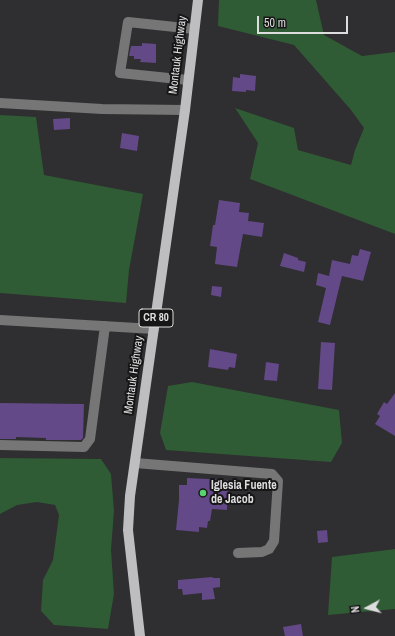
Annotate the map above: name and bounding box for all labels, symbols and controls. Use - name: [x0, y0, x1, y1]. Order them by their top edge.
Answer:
- scale bar: [259, 8, 350, 34]
- street label: Montauk Highway: [166, 15, 190, 95]
- text: 50 m: [264, 15, 286, 31]
- road number: CR 80: [139, 309, 173, 327]
- street label: Montauk Highway: [121, 335, 147, 415]
- place label: Iglesia Fuente de Jacob: [211, 479, 277, 507]
- marker: Iglesia Fuente de Jacob: [198, 488, 208, 498]
- north arrow: [347, 588, 387, 628]
- text: N: [348, 605, 362, 614]

